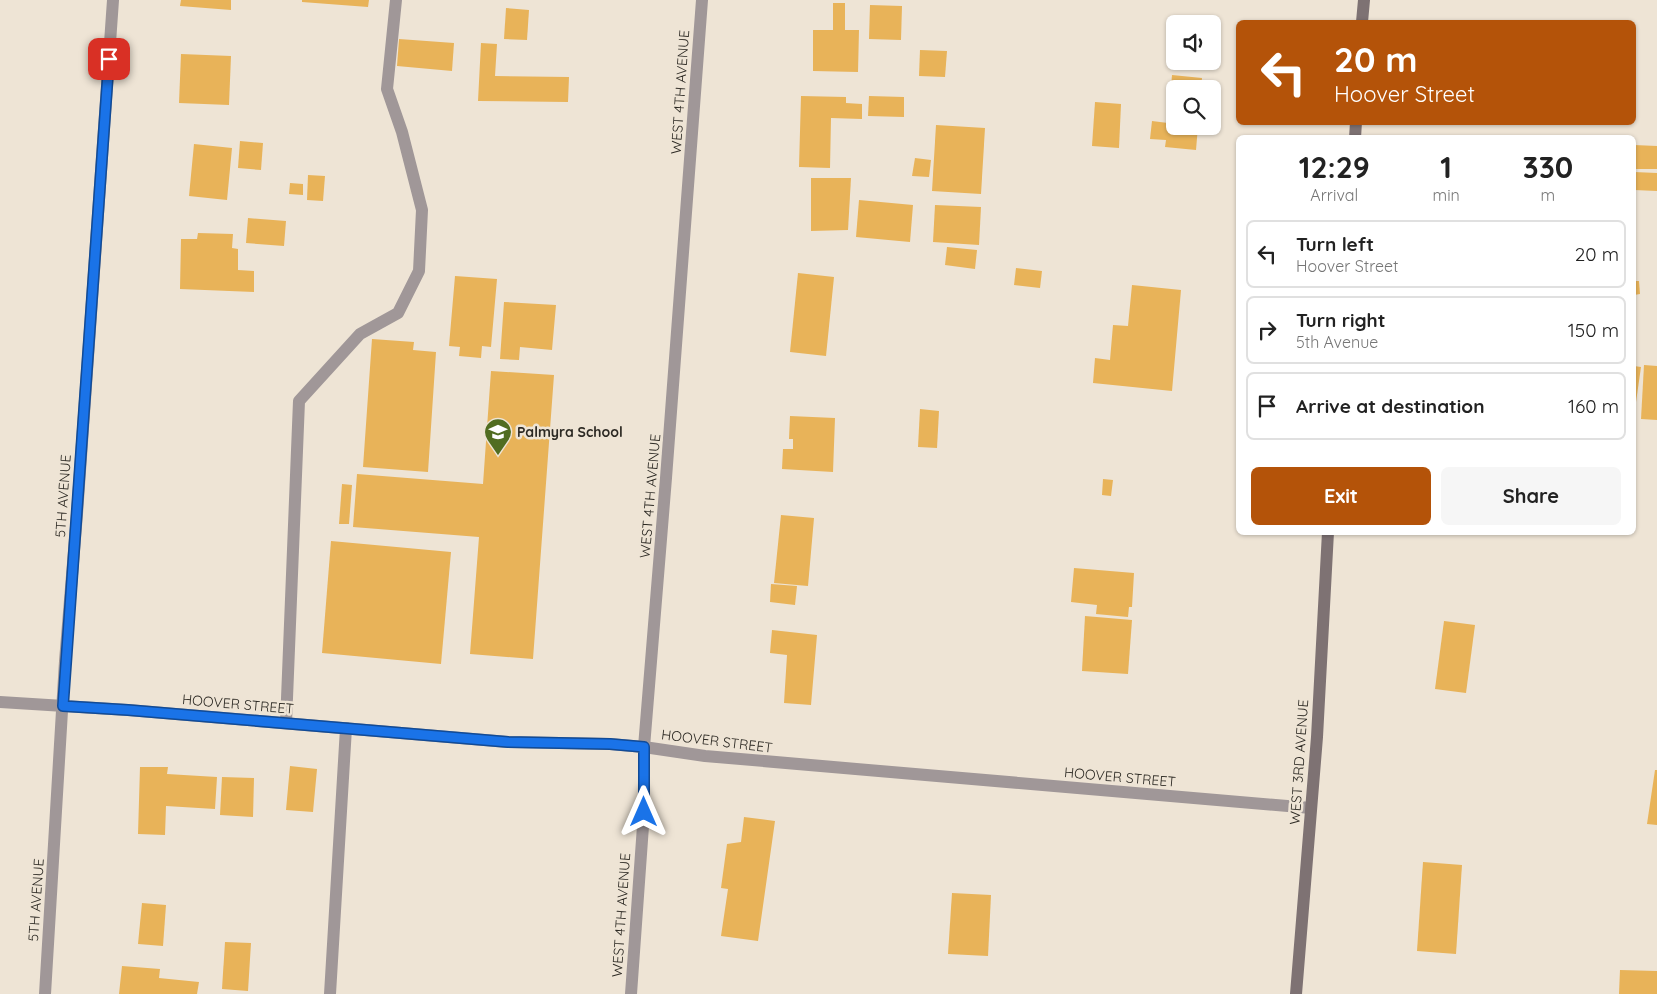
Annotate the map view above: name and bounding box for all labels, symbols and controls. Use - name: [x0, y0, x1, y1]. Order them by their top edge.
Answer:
- map controls: [1166, 15, 1221, 135]
- button: sound: [1166, 15, 1221, 70]
- street label: WEST 4TH AVENUE: [667, 29, 693, 155]
- text: 20 m: [1334, 37, 1417, 81]
- pin: [88, 38, 130, 80]
- icon: left: [1251, 40, 1316, 105]
- icon: arrive: [95, 45, 123, 73]
- button: search: [1166, 80, 1221, 135]
- text: Hoover Street: [1334, 80, 1475, 108]
- text: 12:29: [1299, 148, 1370, 186]
- text: 1: [1440, 148, 1452, 186]
- text: 330: [1523, 148, 1573, 186]
- text: Arrival: [1310, 185, 1358, 205]
- text: min: [1433, 185, 1460, 205]
- text: m: [1541, 185, 1555, 205]
- text: Turn left: [1296, 232, 1374, 256]
- icon: left: [1253, 240, 1281, 268]
- text: 20 m: [1575, 242, 1619, 266]
- text: Hoover Street: [1296, 256, 1398, 276]
- text: Turn right: [1296, 308, 1385, 332]
- icon: right: [1253, 316, 1281, 344]
- text: 150 m: [1568, 318, 1619, 342]
- text: 5th Avenue: [1296, 332, 1378, 352]
- icon: arrive: [1253, 392, 1281, 420]
- text: Arrive at destination: [1296, 394, 1485, 418]
- text: 160 m: [1568, 394, 1619, 418]
- school or university icon: Palmyra School: [483, 417, 513, 456]
- place label: Palmyra School: [517, 423, 623, 441]
- street label: WEST 4TH AVENUE: [636, 433, 664, 559]
- street label: 5TH AVENUE: [51, 454, 75, 538]
- button: Exit: [1251, 467, 1431, 525]
- button: Share: [1441, 467, 1621, 525]
- street label: HOOVER STREET: [181, 690, 295, 718]
- street label: WEST 3RD AVENUE: [1286, 699, 1312, 825]
- street label: HOOVER STREET: [660, 725, 774, 757]
- street label: HOOVER STREET: [1063, 763, 1177, 791]
- position arrow: [617, 785, 669, 837]
- street label: WEST 4TH AVENUE: [608, 852, 634, 978]
- street label: 5TH AVENUE: [24, 858, 48, 942]

